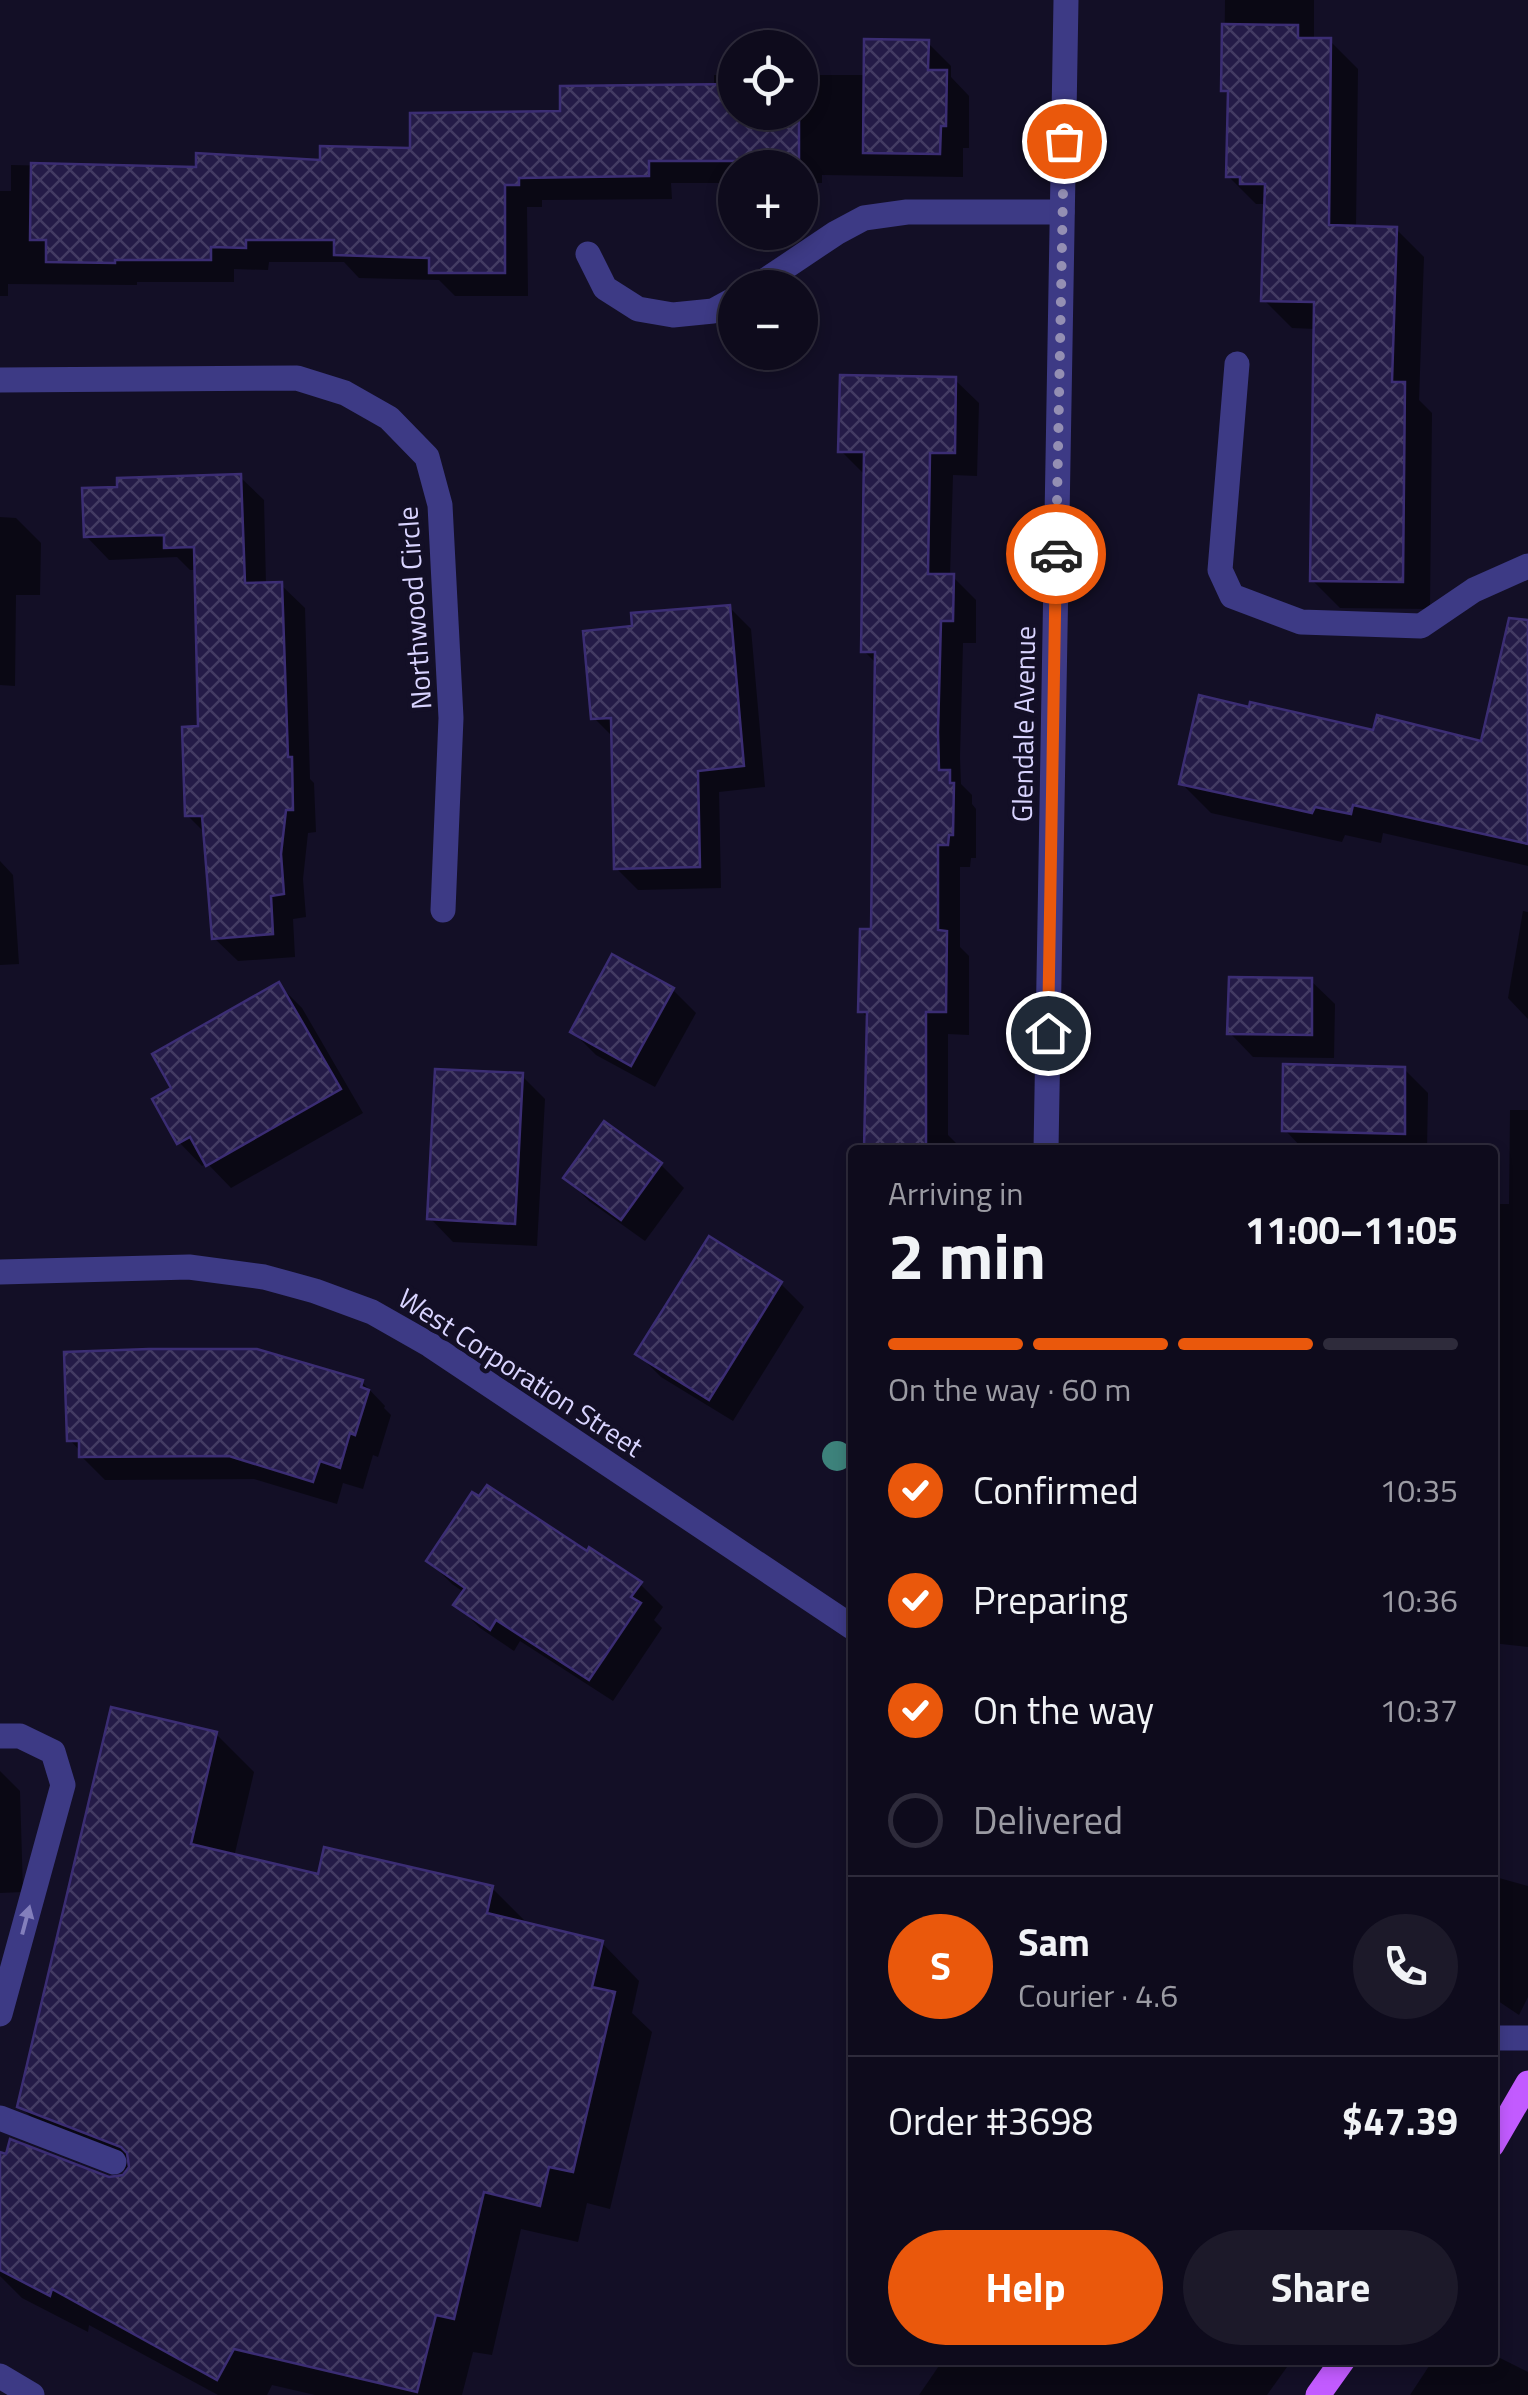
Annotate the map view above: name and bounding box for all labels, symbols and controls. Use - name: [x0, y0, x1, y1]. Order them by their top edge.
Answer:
- map controls: [718, 30, 818, 370]
- button: locate: [718, 30, 818, 130]
- pin: [1022, 99, 1107, 184]
- icon: bag: [1037, 114, 1092, 169]
- button: +: [718, 150, 818, 250]
- button: −: [718, 270, 818, 370]
- courier: [1006, 504, 1106, 604]
- street label: Northwood Circle: [385, 505, 443, 711]
- icon: car: [1029, 527, 1084, 582]
- street label: Glendale Avenue: [1000, 626, 1046, 822]
- pin: [1006, 991, 1091, 1076]
- icon: home: [1021, 1006, 1076, 1061]
- text: Arriving in: [888, 1169, 1024, 1217]
- text: 11:00–11:05: [1245, 1201, 1458, 1259]
- text: 2 min: [888, 1205, 1046, 1304]
- street label: West Corporation Street: [390, 1277, 652, 1468]
- text: On the way · 60 m: [888, 1365, 1131, 1413]
- text: Confirmed: [973, 1461, 1139, 1519]
- icon: check: [888, 1463, 943, 1518]
- text: 10:35: [1379, 1466, 1458, 1514]
- text: Preparing: [973, 1571, 1128, 1629]
- icon: check: [888, 1573, 943, 1628]
- text: 10:36: [1379, 1576, 1458, 1624]
- text: On the way: [973, 1681, 1154, 1739]
- icon: check: [888, 1683, 943, 1738]
- text: 10:37: [1379, 1686, 1458, 1734]
- text: Delivered: [973, 1791, 1123, 1849]
- one-way arrow: [18, 1904, 34, 1935]
- text: Sam: [1018, 1913, 1090, 1971]
- button: phone: [1353, 1914, 1458, 2019]
- text: S: [930, 1937, 951, 1995]
- text: Courier · 4.6: [1018, 1971, 1178, 2019]
- text: Order #3698: [888, 2092, 1093, 2150]
- text: $47.39: [1342, 2092, 1458, 2150]
- button: Help: [888, 2230, 1163, 2345]
- button: Share: [1183, 2230, 1458, 2345]

